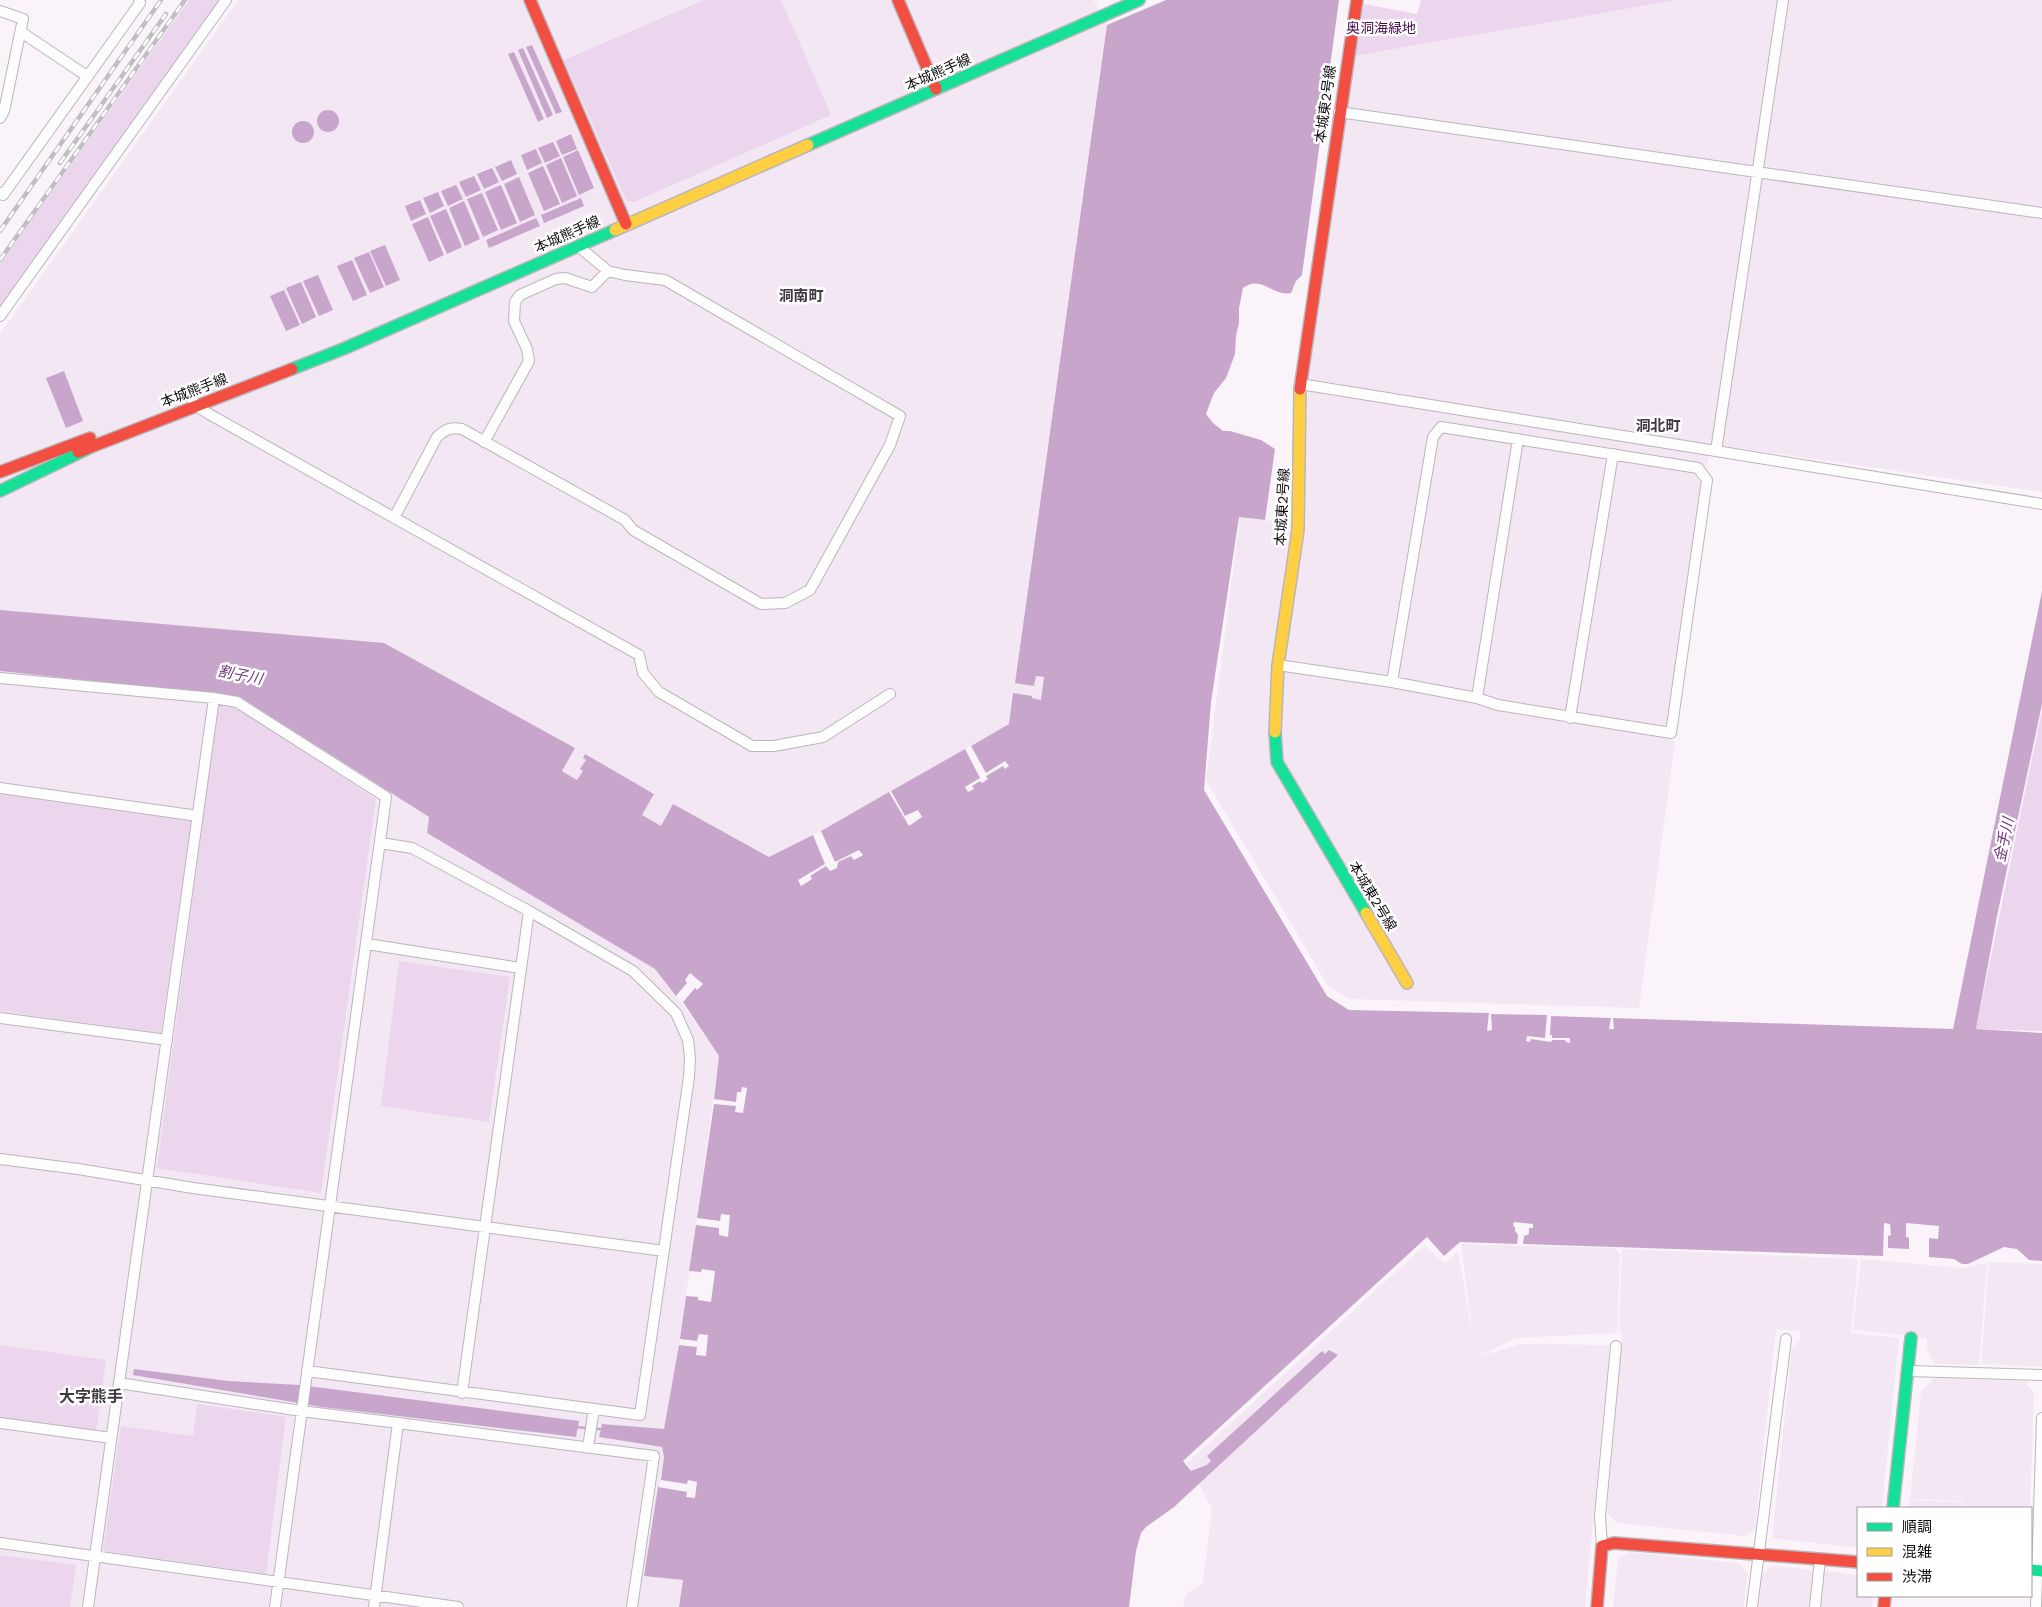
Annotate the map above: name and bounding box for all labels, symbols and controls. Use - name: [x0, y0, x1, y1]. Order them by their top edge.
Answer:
- park label: 奥洞海緑地: [1346, 20, 1416, 36]
- street label: 本城熊手線: [903, 50, 973, 94]
- street label: 本城東2号線: [1312, 64, 1338, 144]
- street label: 本城熊手線: [532, 212, 602, 256]
- district label: 洞南町: [778, 287, 824, 305]
- street label: 本城熊手線: [158, 370, 230, 410]
- district label: 洞北町: [1635, 417, 1681, 435]
- street label: 本城東2号線: [1272, 468, 1292, 546]
- water label: 割子川: [216, 662, 266, 689]
- water label: 金手川: [1991, 814, 2018, 864]
- street label: 本城東2号線: [1346, 858, 1400, 934]
- district label: 大字熊手: [59, 1387, 123, 1406]
- legend: [1857, 1507, 2032, 1597]
- text: 順調: [1902, 1518, 1932, 1536]
- text: 混雑: [1902, 1543, 1932, 1561]
- text: 渋滞: [1902, 1568, 1932, 1586]

